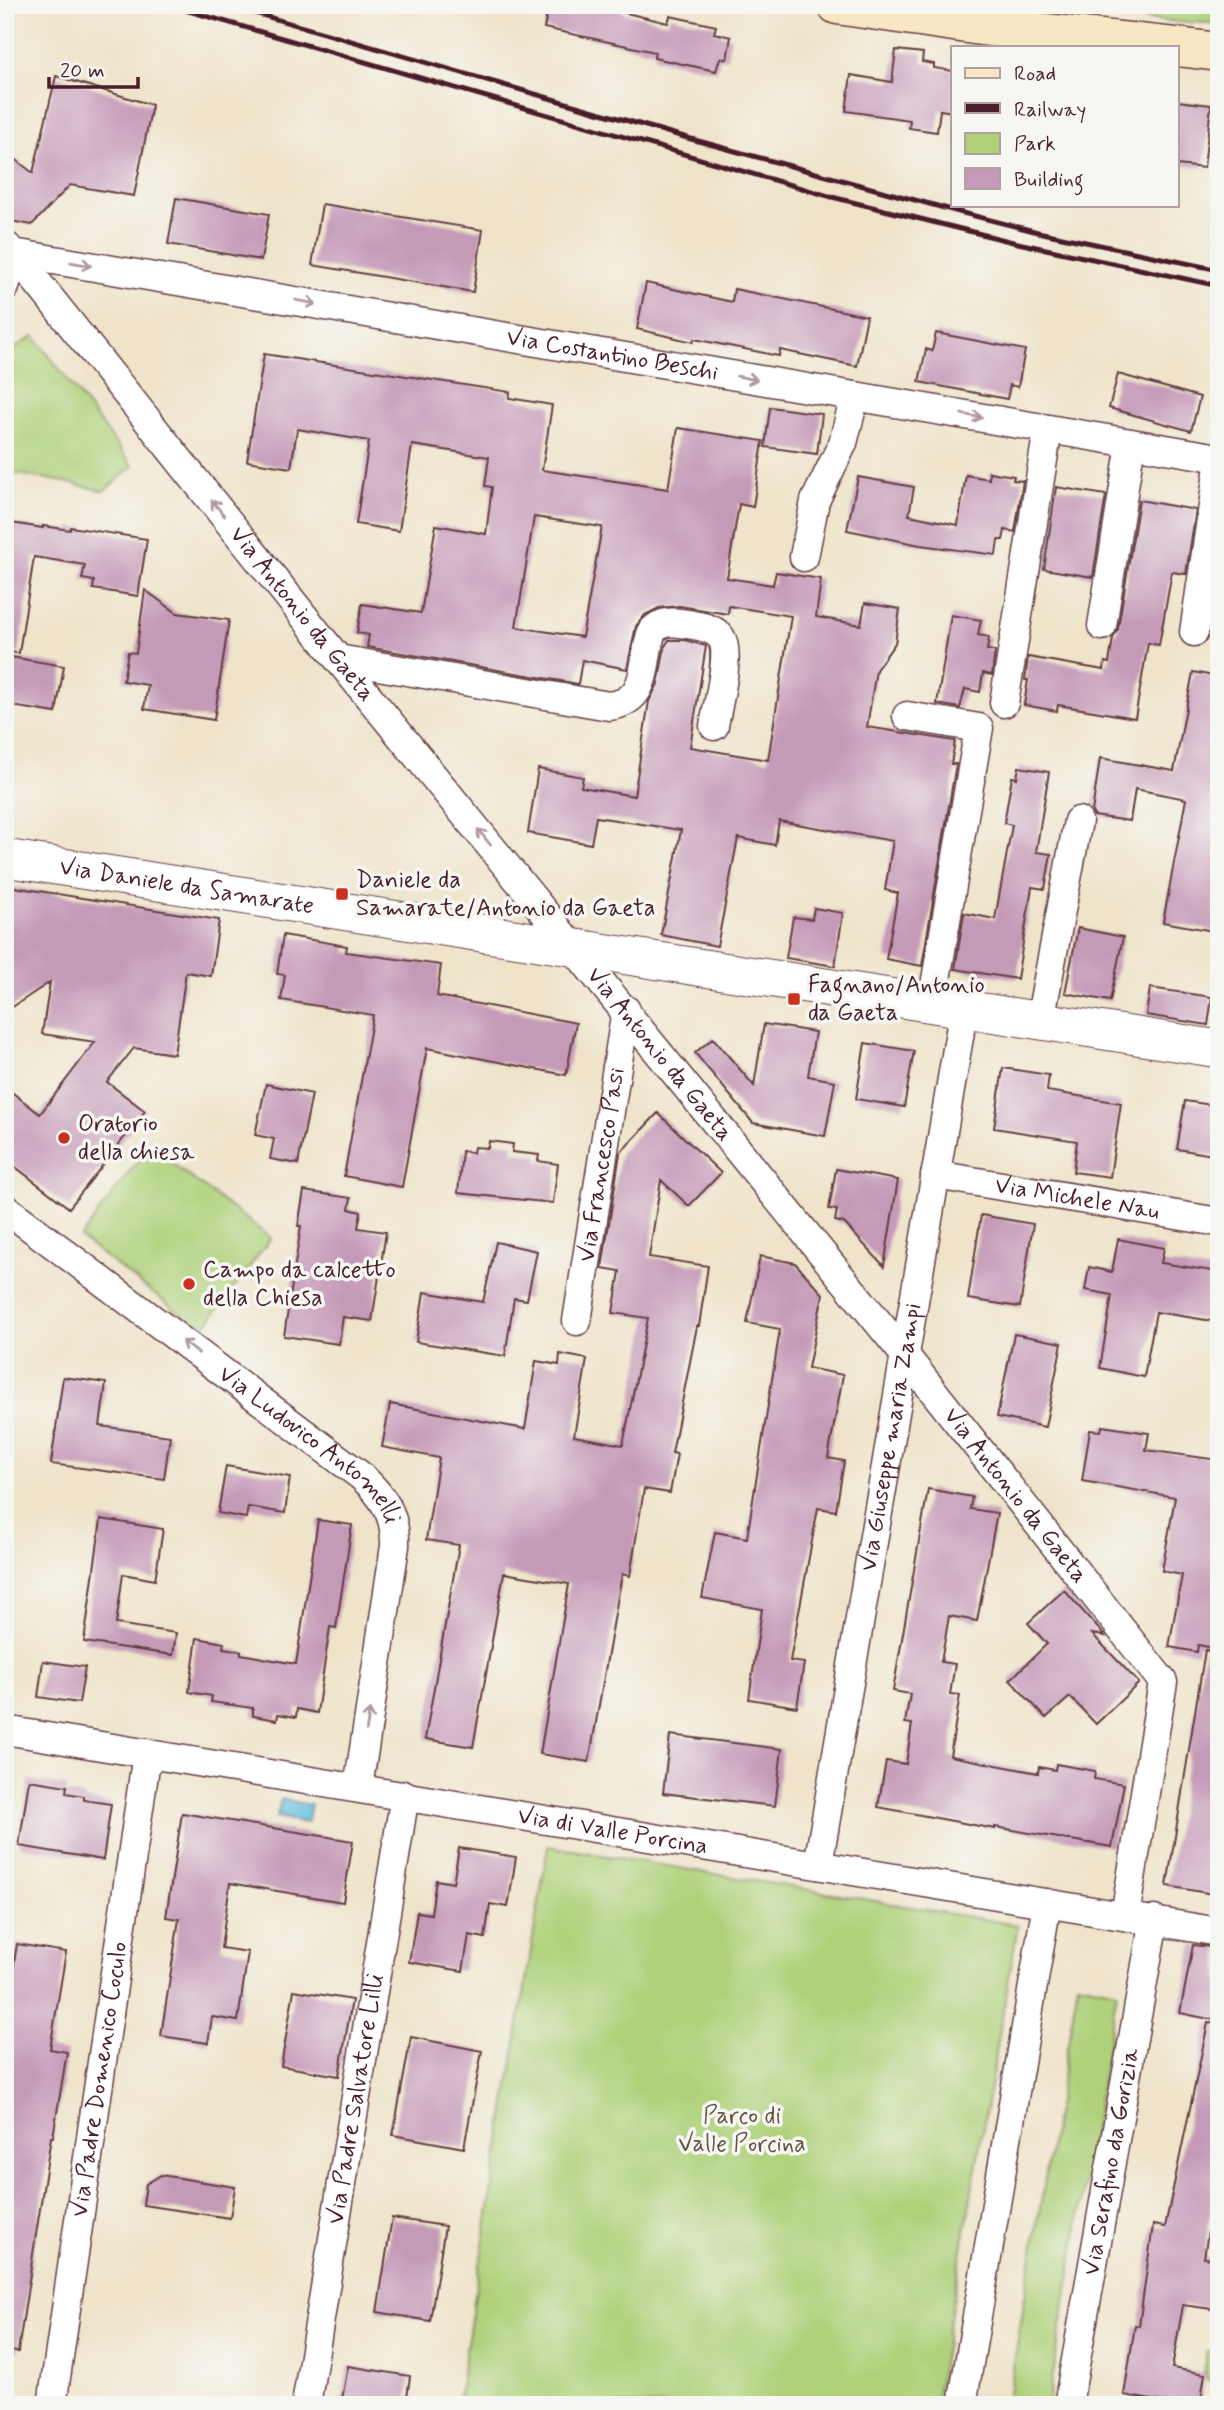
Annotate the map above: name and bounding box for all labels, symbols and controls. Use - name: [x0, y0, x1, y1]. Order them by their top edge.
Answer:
- scale bar: [49, 46, 138, 90]
- legend: [951, 46, 1178, 206]
- text: 20 m: [60, 57, 105, 85]
- text: Road: [1014, 60, 1056, 88]
- text: Railway: [1014, 96, 1086, 124]
- text: Park: [1014, 130, 1056, 158]
- text: Building: [1014, 166, 1084, 196]
- one-way arrow: [70, 258, 92, 271]
- one-way arrow: [294, 296, 317, 310]
- street label: Via Costantino Beschi: [504, 322, 721, 388]
- one-way arrow: [735, 372, 758, 385]
- one-way arrow: [960, 410, 983, 423]
- one-way arrow: [210, 499, 225, 517]
- street label: Via Antonio da Gaeta: [223, 520, 382, 708]
- one-way arrow: [477, 828, 492, 846]
- street label: Via Daniele da Samarate: [57, 851, 316, 922]
- place label: Daniele da Samarate/Antonio da Gaeta: [356, 865, 655, 924]
- marker: Daniele da Samarate/Antonio da Gaeta: [334, 886, 350, 902]
- street label: Via Antonio da Gaeta: [580, 961, 740, 1148]
- place label: Fagnano/Antonio da Gaeta: [808, 970, 985, 1029]
- marker: Fagnano/Antonio da Gaeta: [786, 991, 802, 1007]
- street label: Via Francesco Pasi: [571, 1065, 632, 1264]
- place label: Oratorio della chiesa: [78, 1109, 195, 1168]
- marker: Oratorio della chiesa: [56, 1130, 72, 1146]
- street label: Via Michele Nau: [993, 1170, 1162, 1227]
- place label: Campo da calcetto della Chiesa: [203, 1255, 396, 1314]
- marker: Campo da calcetto della Chiesa: [181, 1276, 197, 1292]
- street label: Via Giuseppe maria Zampi: [853, 1301, 929, 1574]
- one-way arrow: [181, 1340, 200, 1355]
- street label: Via Ludovico Antomelli: [212, 1359, 408, 1528]
- street label: Via Antonio da Gaeta: [937, 1401, 1095, 1590]
- one-way arrow: [362, 1709, 375, 1732]
- street label: Via di Valle Porcina: [515, 1800, 710, 1862]
- street label: Via Padre Domenico Coculo: [64, 1940, 135, 2219]
- street label: Via Padre Salvatore Lilli: [320, 1972, 391, 2226]
- street label: Via Serafino da Gorizia: [1076, 2045, 1147, 2278]
- park label: Parco di Valle Porcina: [678, 2101, 806, 2160]

